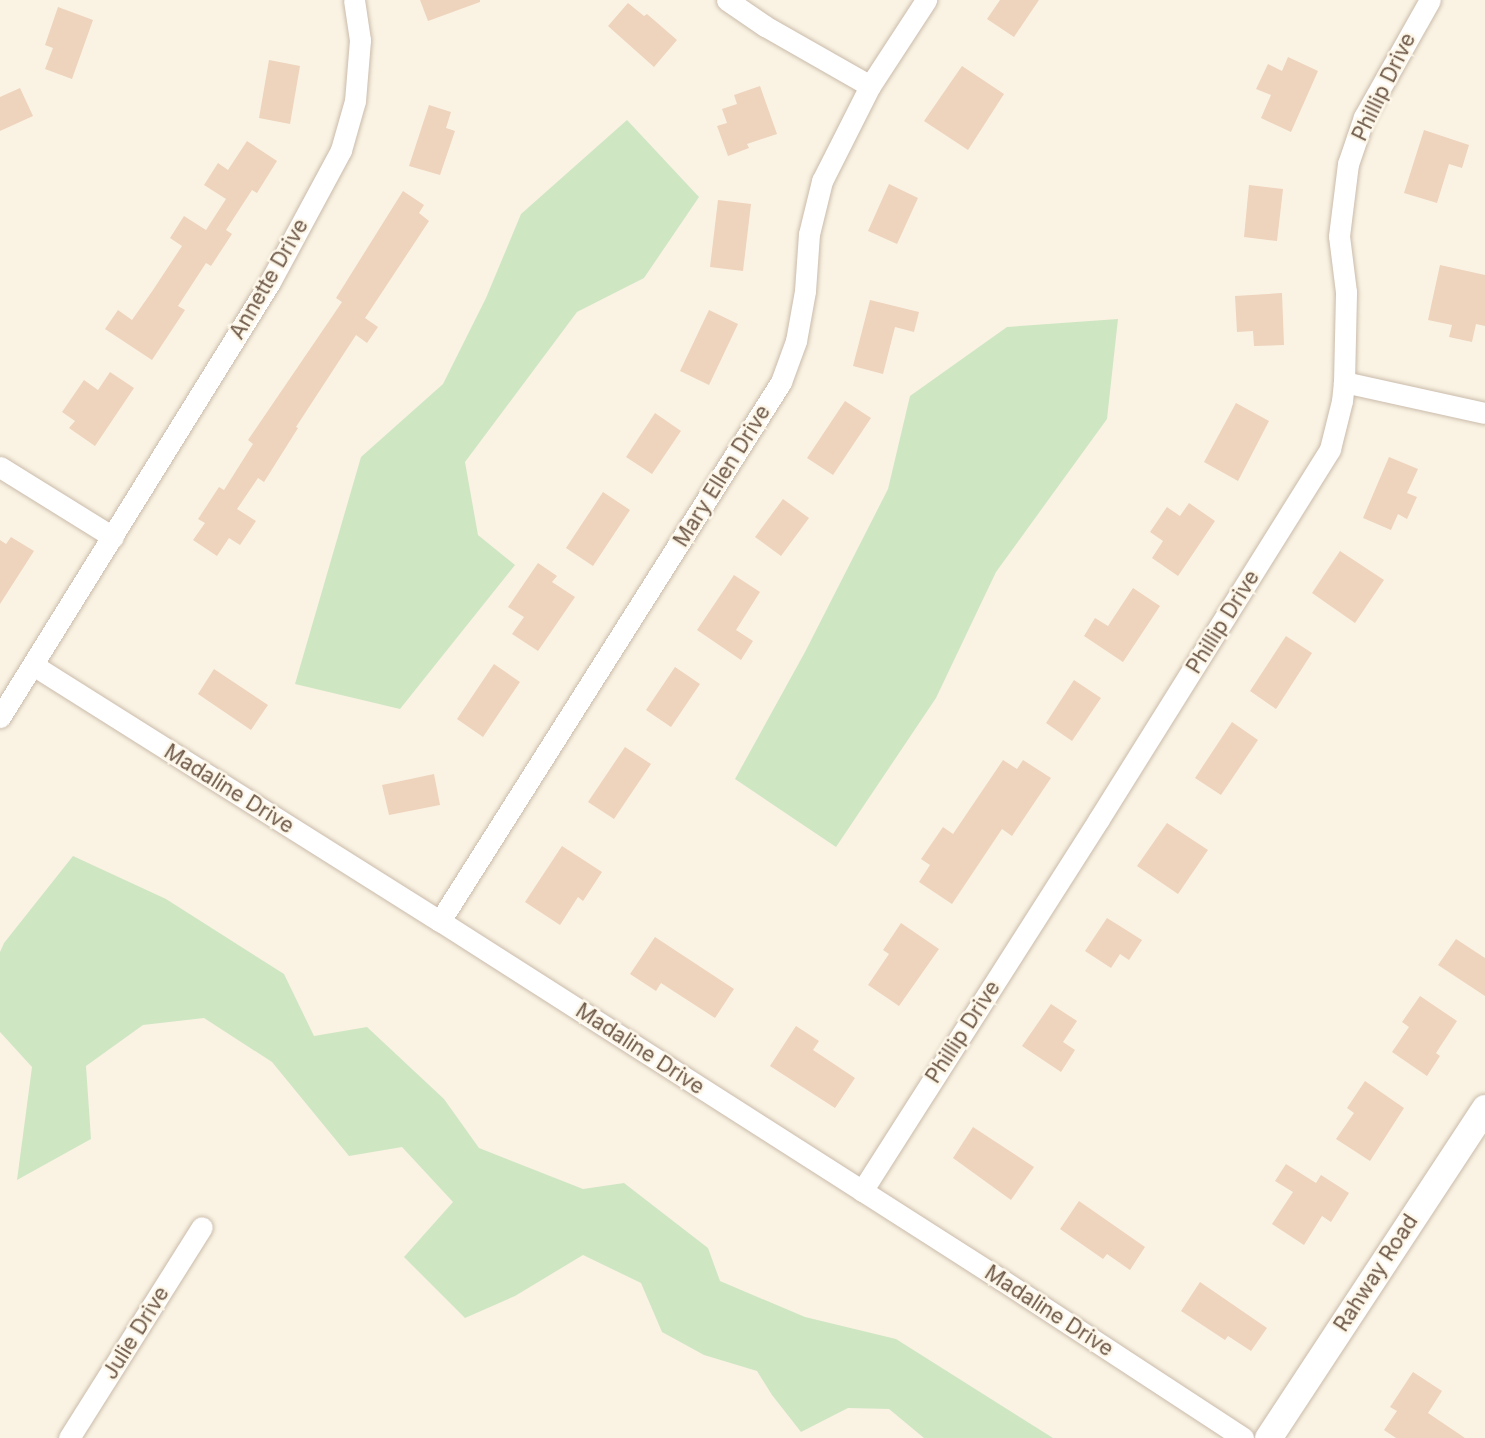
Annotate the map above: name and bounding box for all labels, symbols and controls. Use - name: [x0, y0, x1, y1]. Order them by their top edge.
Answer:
- street label: Phillip Drive: [1347, 29, 1421, 145]
- street label: Annette Drive: [224, 214, 314, 344]
- street label: Mary Ellen Drive: [668, 401, 776, 551]
- street label: Phillip Drive: [1181, 566, 1265, 678]
- street label: Madaline Drive: [159, 739, 299, 839]
- street label: Phillip Drive: [921, 976, 1005, 1088]
- street label: Madaline Drive: [571, 998, 709, 1100]
- street label: Rahway Road: [1329, 1210, 1423, 1336]
- street label: Madaline Drive: [980, 1260, 1118, 1362]
- street label: Julie Drive: [98, 1282, 174, 1384]

